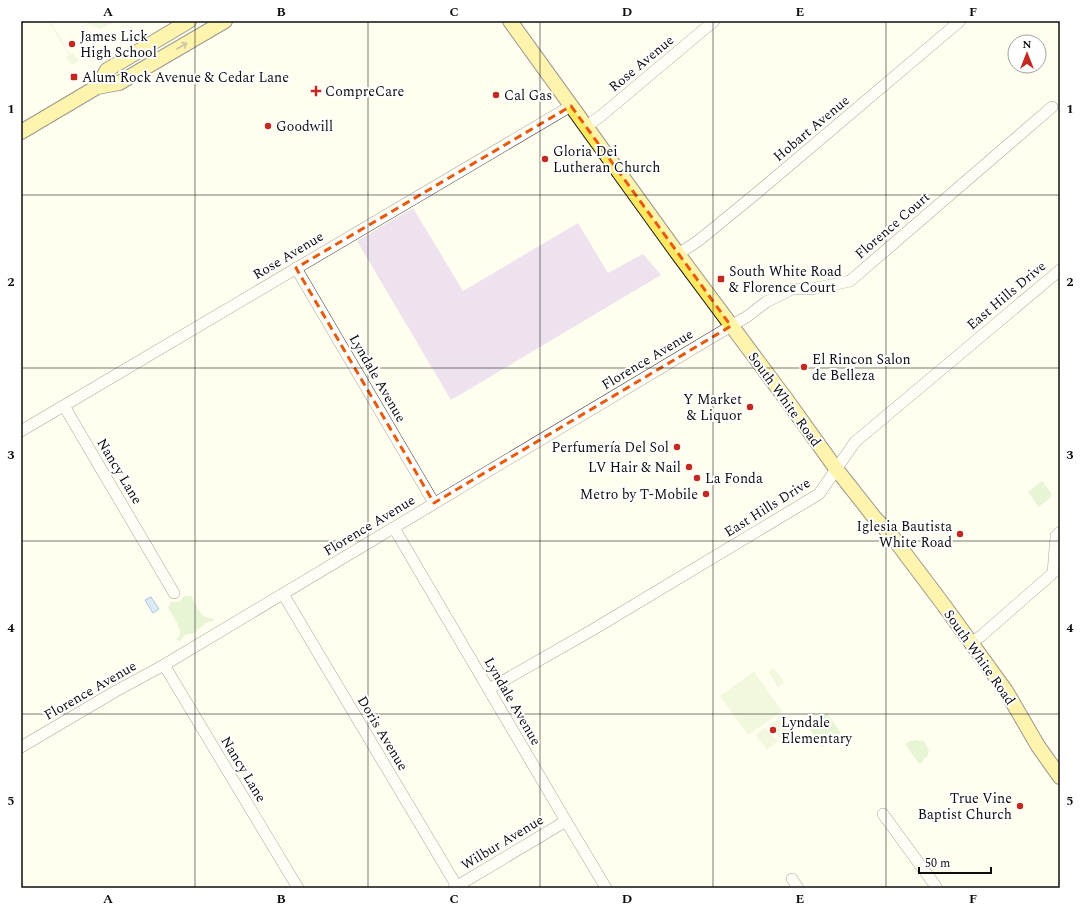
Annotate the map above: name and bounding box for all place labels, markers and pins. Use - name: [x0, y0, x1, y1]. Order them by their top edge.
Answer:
- place label: James Lick High School: [80, 26, 157, 63]
- marker: James Lick High School: [67, 39, 77, 49]
- place label: Alum Rock Avenue & Cedar Lane: [82, 67, 289, 88]
- marker: Alum Rock Avenue & Cedar Lane: [69, 72, 79, 82]
- place label: CompreCare: [325, 81, 405, 102]
- marker: CompreCare: [310, 85, 322, 97]
- place label: Cal Gas: [504, 85, 552, 106]
- marker: Cal Gas: [491, 90, 501, 100]
- place label: Goodwill: [276, 116, 333, 137]
- marker: Goodwill: [263, 121, 273, 131]
- place label: Gloria Dei Lutheran Church: [553, 141, 660, 178]
- marker: Gloria Dei Lutheran Church: [540, 154, 550, 164]
- place label: South White Road & Florence Court: [729, 261, 842, 298]
- marker: South White Road & Florence Court: [716, 274, 726, 284]
- place label: El Rincon Salon de Belleza: [812, 349, 911, 386]
- marker: El Rincon Salon de Belleza: [799, 362, 809, 372]
- place label: Y Market & Liquor: [683, 389, 742, 426]
- marker: Y Market & Liquor: [745, 402, 755, 412]
- place label: Perfumería Del Sol: [551, 437, 669, 458]
- marker: Perfumería Del Sol: [672, 442, 682, 452]
- place label: LV Hair & Nail: [588, 457, 681, 478]
- marker: LV Hair & Nail: [684, 462, 694, 472]
- place label: La Fonda: [705, 468, 763, 489]
- marker: La Fonda: [692, 473, 702, 483]
- place label: Metro by T-Mobile: [580, 484, 698, 505]
- marker: Metro by T-Mobile: [701, 489, 711, 499]
- place label: Iglesia Bautista White Road: [856, 516, 952, 553]
- marker: Iglesia Bautista White Road: [955, 529, 965, 539]
- place label: Lyndale Elementary: [781, 712, 853, 749]
- marker: Lyndale Elementary: [768, 725, 778, 735]
- place label: True Vine Baptist Church: [918, 788, 1012, 825]
- marker: True Vine Baptist Church: [1015, 801, 1025, 811]

